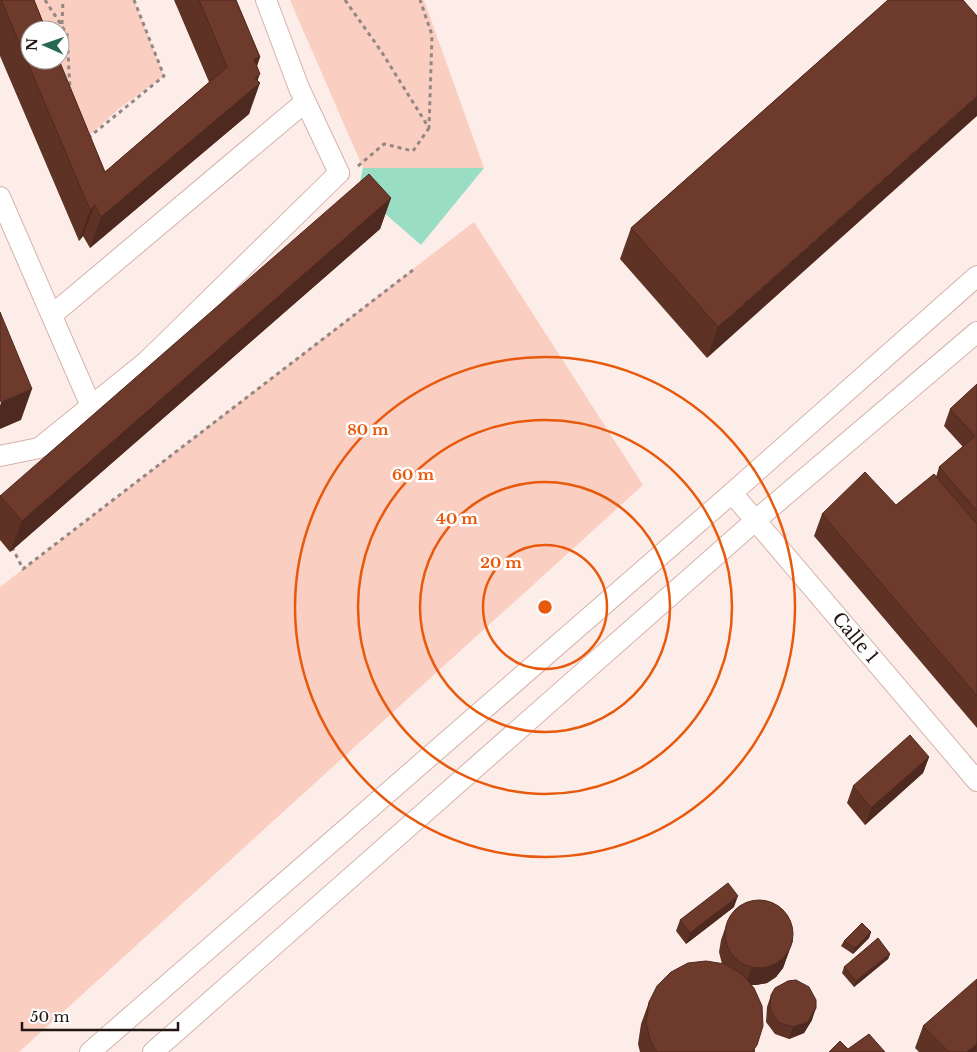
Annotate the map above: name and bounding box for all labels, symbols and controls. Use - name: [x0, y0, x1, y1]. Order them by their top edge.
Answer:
- north arrow: [20, 20, 70, 70]
- text: N: [23, 38, 41, 51]
- text: 80 m: [347, 420, 389, 439]
- text: 60 m: [392, 465, 434, 484]
- text: 40 m: [436, 509, 478, 528]
- text: 20 m: [480, 553, 522, 572]
- centre of rings: [536, 598, 554, 616]
- street label: Calle 1: [827, 608, 883, 668]
- scale bar: [22, 1000, 179, 1032]
- text: 50 m: [30, 1007, 70, 1026]

